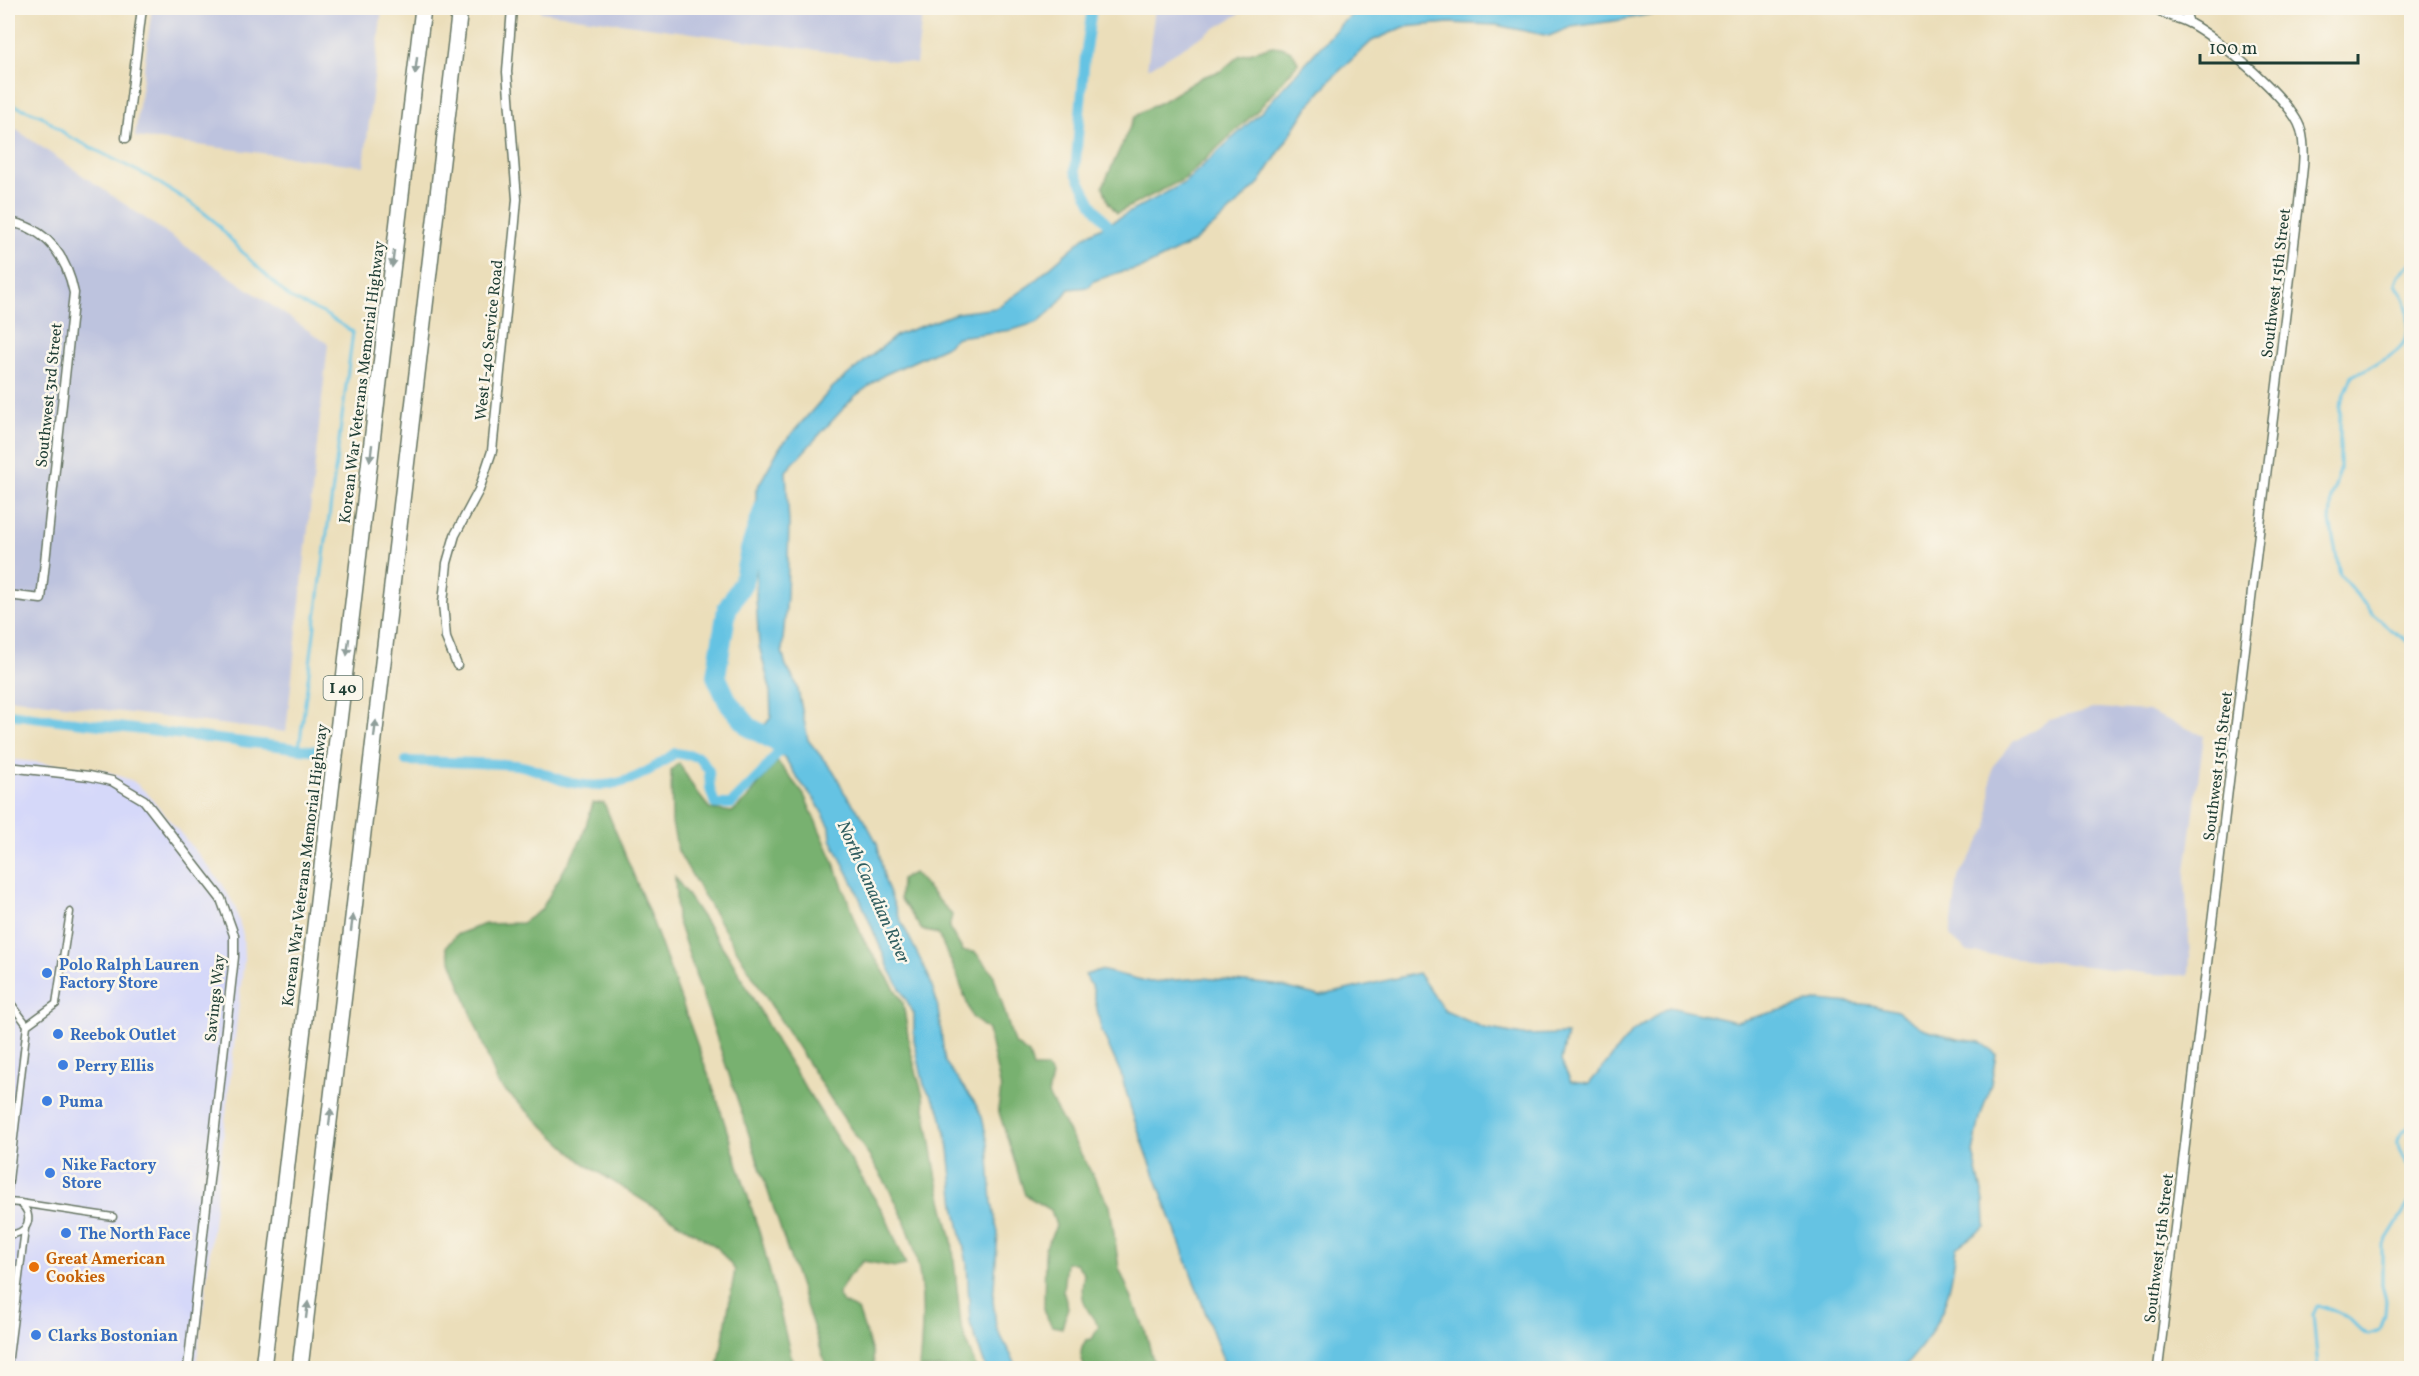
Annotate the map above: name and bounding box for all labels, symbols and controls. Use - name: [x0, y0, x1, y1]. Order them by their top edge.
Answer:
- scale bar: [2200, 27, 2358, 65]
- text: 100 m: [2209, 37, 2258, 62]
- one-way arrow: [411, 56, 421, 75]
- street label: Southwest 15th Street: [2257, 207, 2297, 359]
- street label: Korean War Veterans Memorial Highway: [335, 239, 391, 525]
- one-way arrow: [389, 250, 398, 269]
- street label: West I-40 Service Road: [471, 259, 509, 422]
- street label: Southwest 3rd Street: [31, 321, 69, 469]
- one-way arrow: [366, 444, 375, 463]
- one-way arrow: [343, 637, 353, 656]
- road number: I 40: [324, 676, 362, 700]
- street label: Southwest 15th Street: [2199, 690, 2239, 842]
- one-way arrow: [370, 720, 380, 739]
- street label: Korean War Veterans Memorial Highway: [278, 722, 334, 1008]
- water label: North Canadian River: [830, 817, 915, 968]
- one-way arrow: [348, 913, 357, 932]
- street label: Savings Way: [200, 953, 232, 1043]
- place label: Polo Ralph Lauren Factory Store: [59, 955, 200, 995]
- marker: Polo Ralph Lauren Factory Store: [40, 966, 54, 980]
- place label: Reebok Outlet: [70, 1025, 176, 1047]
- marker: Reebok Outlet: [51, 1027, 65, 1041]
- place label: Perry Ellis: [75, 1056, 154, 1078]
- marker: Perry Ellis: [56, 1058, 70, 1072]
- place label: Puma: [59, 1092, 103, 1114]
- marker: Puma: [40, 1094, 54, 1108]
- one-way arrow: [325, 1107, 334, 1126]
- place label: Nike Factory Store: [62, 1155, 156, 1195]
- marker: Nike Factory Store: [43, 1166, 57, 1180]
- street label: Southwest 15th Street: [2140, 1172, 2180, 1324]
- place label: The North Face: [78, 1224, 191, 1246]
- marker: The North Face: [59, 1226, 73, 1240]
- place label: Great American Cookies: [46, 1249, 166, 1289]
- marker: Great American Cookies: [27, 1260, 41, 1274]
- one-way arrow: [302, 1301, 312, 1320]
- place label: Clarks Bostonian: [48, 1326, 178, 1348]
- marker: Clarks Bostonian: [29, 1328, 43, 1342]

